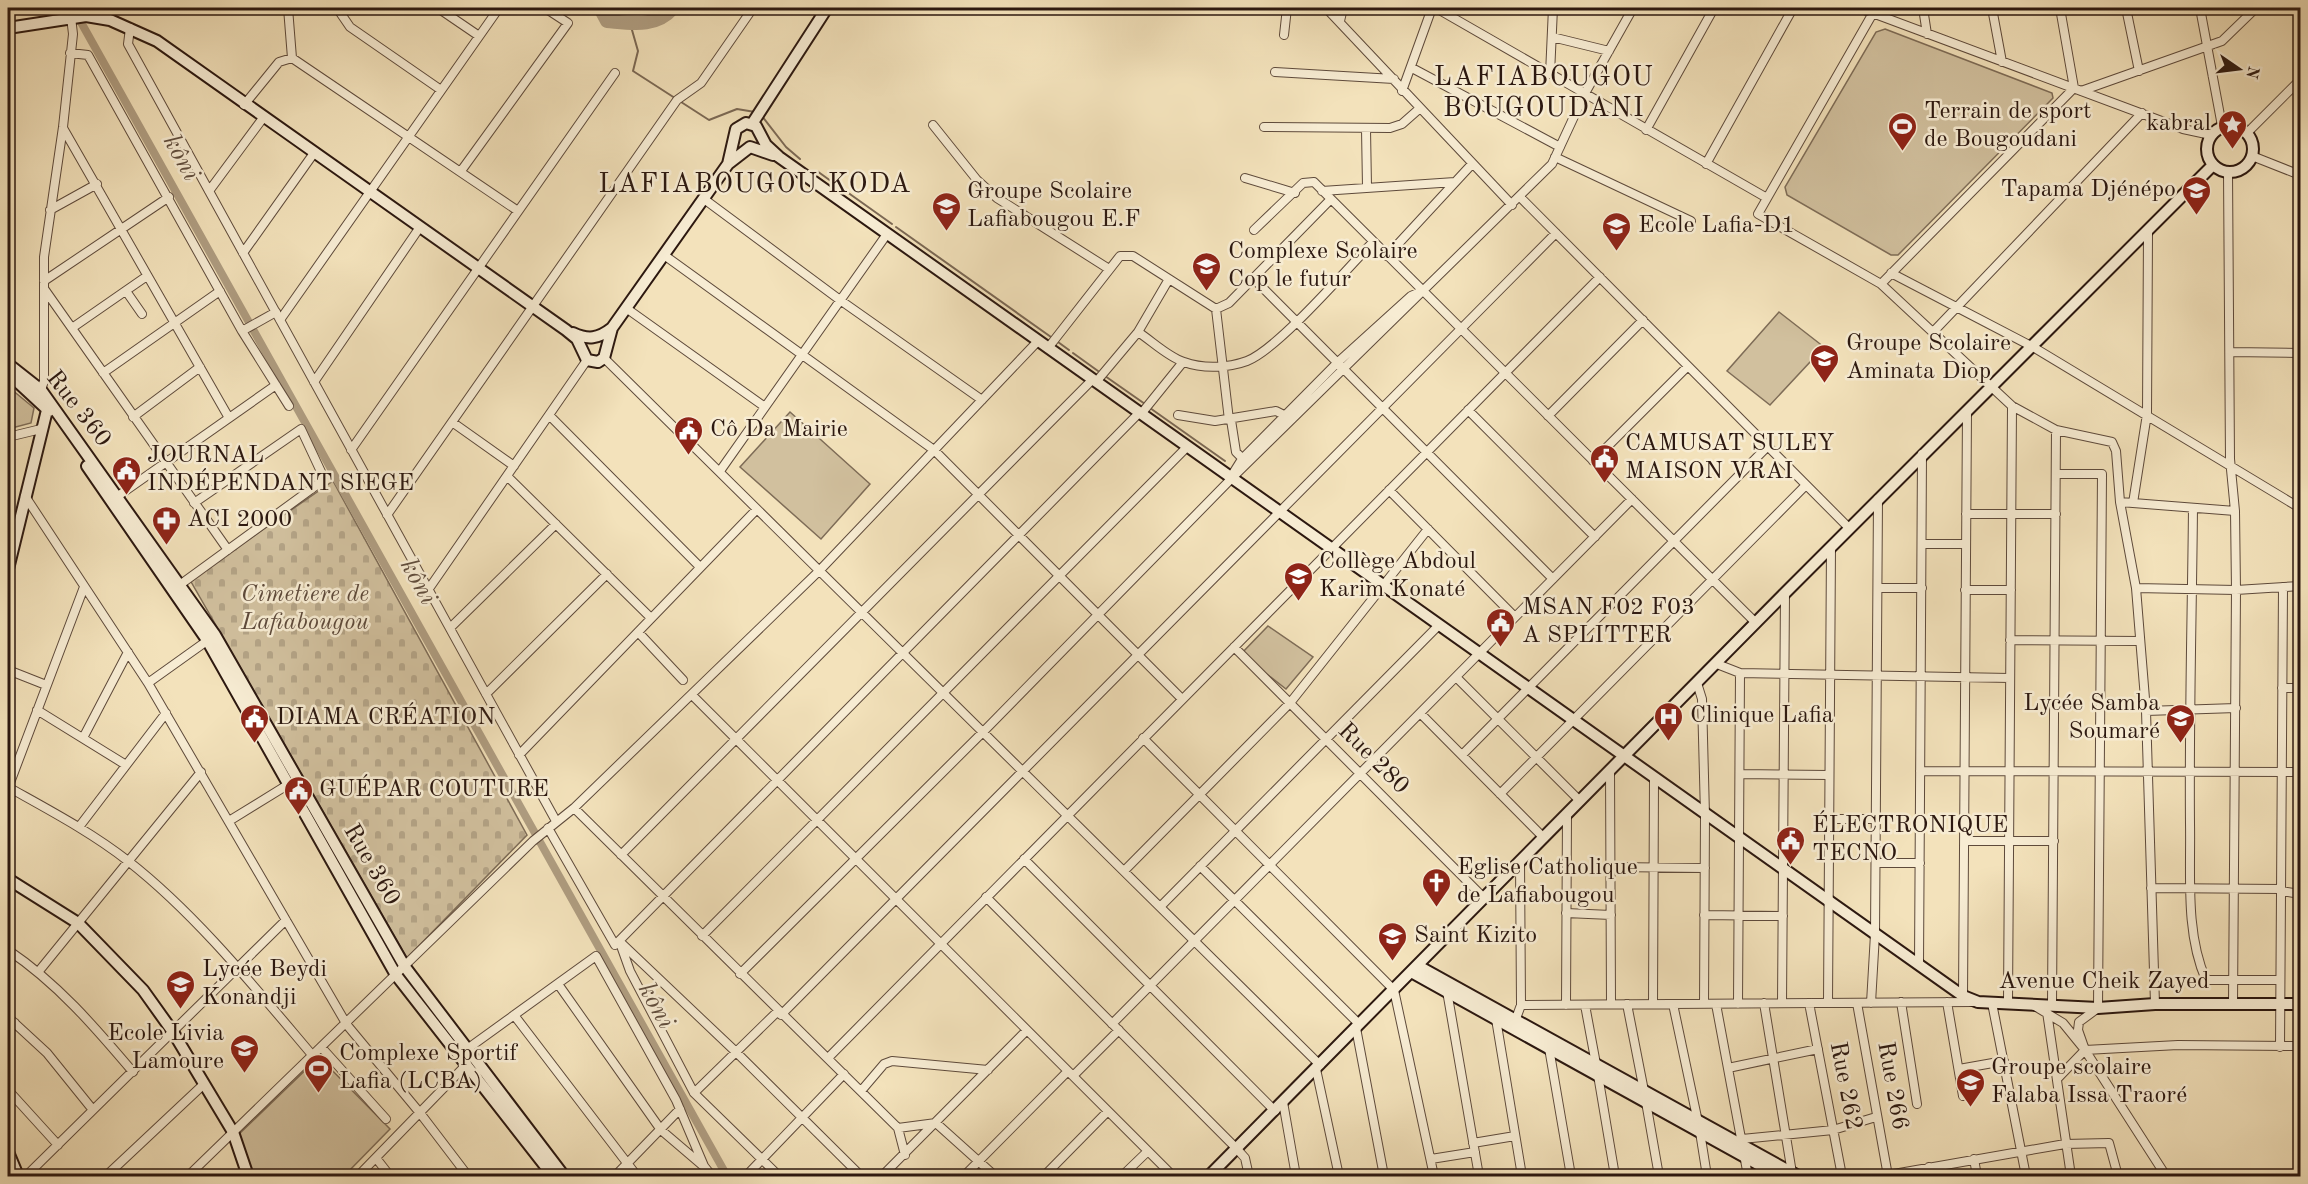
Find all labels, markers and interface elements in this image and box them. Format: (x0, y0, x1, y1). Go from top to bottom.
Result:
north arrow (2209, 39, 2269, 99)
district label: LAFIABOUGOU BOUGOUDANI (1434, 64, 1654, 122)
text: N (2242, 64, 2261, 81)
place label: Terrain de sport de Bougoudani (1924, 100, 2092, 152)
place icon: kabral (2216, 108, 2248, 150)
sports icon: Terrain de sport de Bougoudani (1887, 110, 1919, 152)
place label: kabral (2146, 112, 2211, 136)
water label: kôni (158, 131, 204, 186)
district label: LAFIABOUGOU KODA (598, 171, 912, 198)
school or university icon: Tapama Djénépo (2181, 174, 2213, 216)
place label: Tapama Djénépo (2001, 178, 2176, 202)
place label: Groupe Scolaire Lafiabougou E.F (967, 180, 1140, 232)
school or university icon: Groupe Scolaire Lafiabougou E.F (930, 190, 962, 232)
school or university icon: Ecole Lafia-D1 (1601, 210, 1633, 252)
place label: Ecole Lafia-D1 (1638, 214, 1795, 238)
place label: Complexe Scolaire Cop le futur (1228, 240, 1418, 292)
school or university icon: Complexe Scolaire Cop le futur (1191, 250, 1223, 292)
place label: Groupe Scolaire Aminata Diop (1846, 332, 2011, 384)
school or university icon: Groupe Scolaire Aminata Diop (1809, 342, 1841, 384)
street label: Rue 360 (41, 366, 115, 452)
public building icon: Cô Da Mairie (673, 414, 705, 456)
place label: Cô Da Mairie (710, 418, 848, 442)
place label: CAMUSAT SULEY MAISON VRAI (1625, 432, 1835, 484)
public building icon: CAMUSAT SULEY MAISON VRAI (1588, 442, 1620, 484)
place label: JOURNAL INDÉPENDANT SIEGE (147, 444, 414, 496)
public building icon: JOURNAL INDÉPENDANT SIEGE (110, 454, 142, 496)
pharmacy icon: ACI 2000 (150, 504, 182, 546)
place label: ACI 2000 (187, 508, 292, 532)
place label: Collège Abdoul Karim Konaté (1319, 550, 1476, 602)
water label: kôni (395, 555, 441, 610)
school or university icon: Collège Abdoul Karim Konaté (1282, 560, 1314, 602)
park label: Cimetiere de Lafiabougou (240, 583, 369, 635)
place label: MSAN F02 F03 A SPLITTER (1522, 596, 1695, 648)
public building icon: MSAN F02 F03 A SPLITTER (1485, 606, 1517, 648)
place label: Lycée Samba Soumaré (2023, 692, 2160, 744)
hospital icon: Clinique Lafia (1653, 700, 1685, 742)
public building icon: DIAMA CRÉATION (239, 702, 271, 744)
place label: DIAMA CRÉATION (276, 702, 496, 730)
school or university icon: Lycée Samba Soumaré (2165, 702, 2197, 744)
place label: Clinique Lafia (1690, 704, 1834, 728)
street label: Rue 280 (1333, 719, 1413, 799)
public building icon: GUÉPAR COUTURE (282, 774, 314, 816)
place label: GUÉPAR COUTURE (319, 774, 549, 802)
place label: ÉLECTRONIQUE TECNO (1812, 810, 2008, 866)
street label: Rue 360 (338, 820, 404, 910)
public building icon: ÉLECTRONIQUE TECNO (1775, 824, 1807, 866)
place label: Eglise Catholique de Lafiabougou (1457, 856, 1638, 908)
church icon: Eglise Catholique de Lafiabougou (1420, 866, 1452, 908)
school or university icon: Saint Kizito (1377, 920, 1409, 962)
place label: Saint Kizito (1414, 924, 1537, 948)
place label: Lycée Beydi Konandji (202, 958, 327, 1010)
school or university icon: Lycée Beydi Konandji (165, 968, 197, 1010)
street label: Avenue Cheik Zayed (1998, 970, 2210, 994)
water label: kôni (633, 979, 679, 1034)
place label: Ecole Livia Lamoure (107, 1022, 224, 1074)
school or university icon: Ecole Livia Lamoure (229, 1032, 261, 1074)
street label: Rue 262 (1825, 1040, 1865, 1132)
street label: Rue 266 (1872, 1040, 1912, 1132)
place label: Complexe Sportif Lafia (LCBA) (339, 1042, 519, 1094)
sports icon: Complexe Sportif Lafia (LCBA) (302, 1052, 334, 1094)
place label: Groupe scolaire Falaba Issa Traoré (1991, 1056, 2187, 1108)
school or university icon: Groupe scolaire Falaba Issa Traoré (1954, 1066, 1986, 1108)

